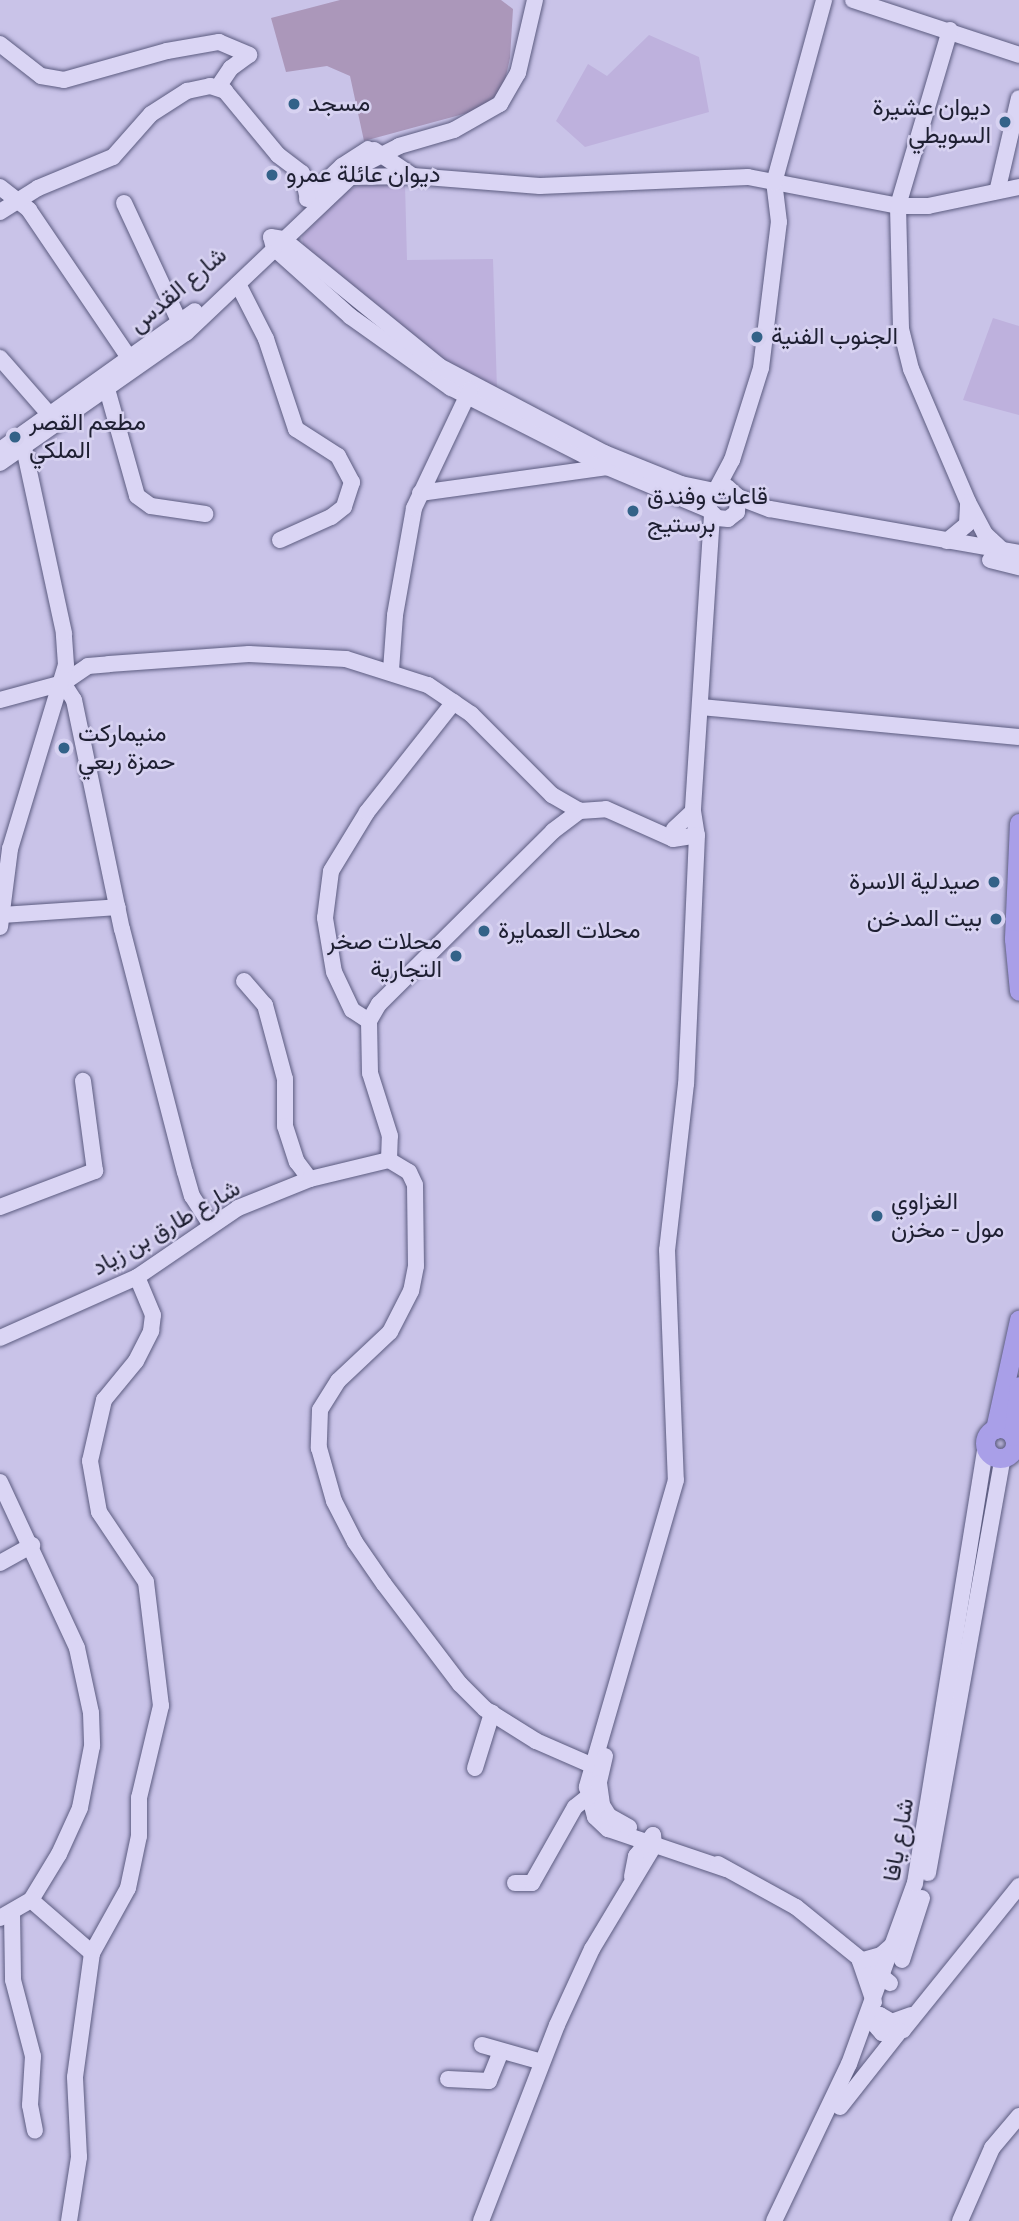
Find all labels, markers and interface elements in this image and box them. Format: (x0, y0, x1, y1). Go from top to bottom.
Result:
place label: مسجد (308, 90, 370, 118)
place label: ديوان عشيرة السويطي (873, 94, 991, 150)
marker: مسجد (286, 96, 302, 112)
marker: ديوان عشيرة السويطي (997, 114, 1013, 130)
place label: ديوان عائلة عمرو (286, 161, 440, 189)
marker: ديوان عائلة عمرو (264, 167, 280, 183)
street label: شارع القدس (123, 241, 233, 339)
place label: الجنوب الفنية (771, 323, 898, 351)
marker: الجنوب الفنية (749, 329, 765, 345)
place label: مطعم القصر الملكي (29, 409, 146, 465)
marker: مطعم القصر الملكي (7, 429, 23, 445)
place label: قاعات وفندق برستيج (647, 483, 768, 539)
marker: قاعات وفندق برستيج (625, 503, 641, 519)
place label: منيماركت حمزة ربعي (78, 720, 175, 776)
marker: منيماركت حمزة ربعي (56, 740, 72, 756)
place label: صيدلية الاسرة (849, 868, 980, 896)
marker: صيدلية الاسرة (986, 874, 1002, 890)
place label: بيت المدخن (867, 905, 982, 933)
marker: بيت المدخن (988, 911, 1004, 927)
place label: محلات العمايرة (498, 917, 641, 945)
marker: محلات العمايرة (476, 923, 492, 939)
place label: محلات صخر التجارية (327, 928, 442, 984)
marker: محلات صخر التجارية (448, 948, 464, 964)
street label: شارع طارق بن زياد (87, 1174, 245, 1282)
place label: الغزاوي مول - مخزن (891, 1188, 1004, 1244)
marker: الغزاوي مول - مخزن (869, 1208, 885, 1224)
street label: شارع يافا (878, 1796, 920, 1884)

